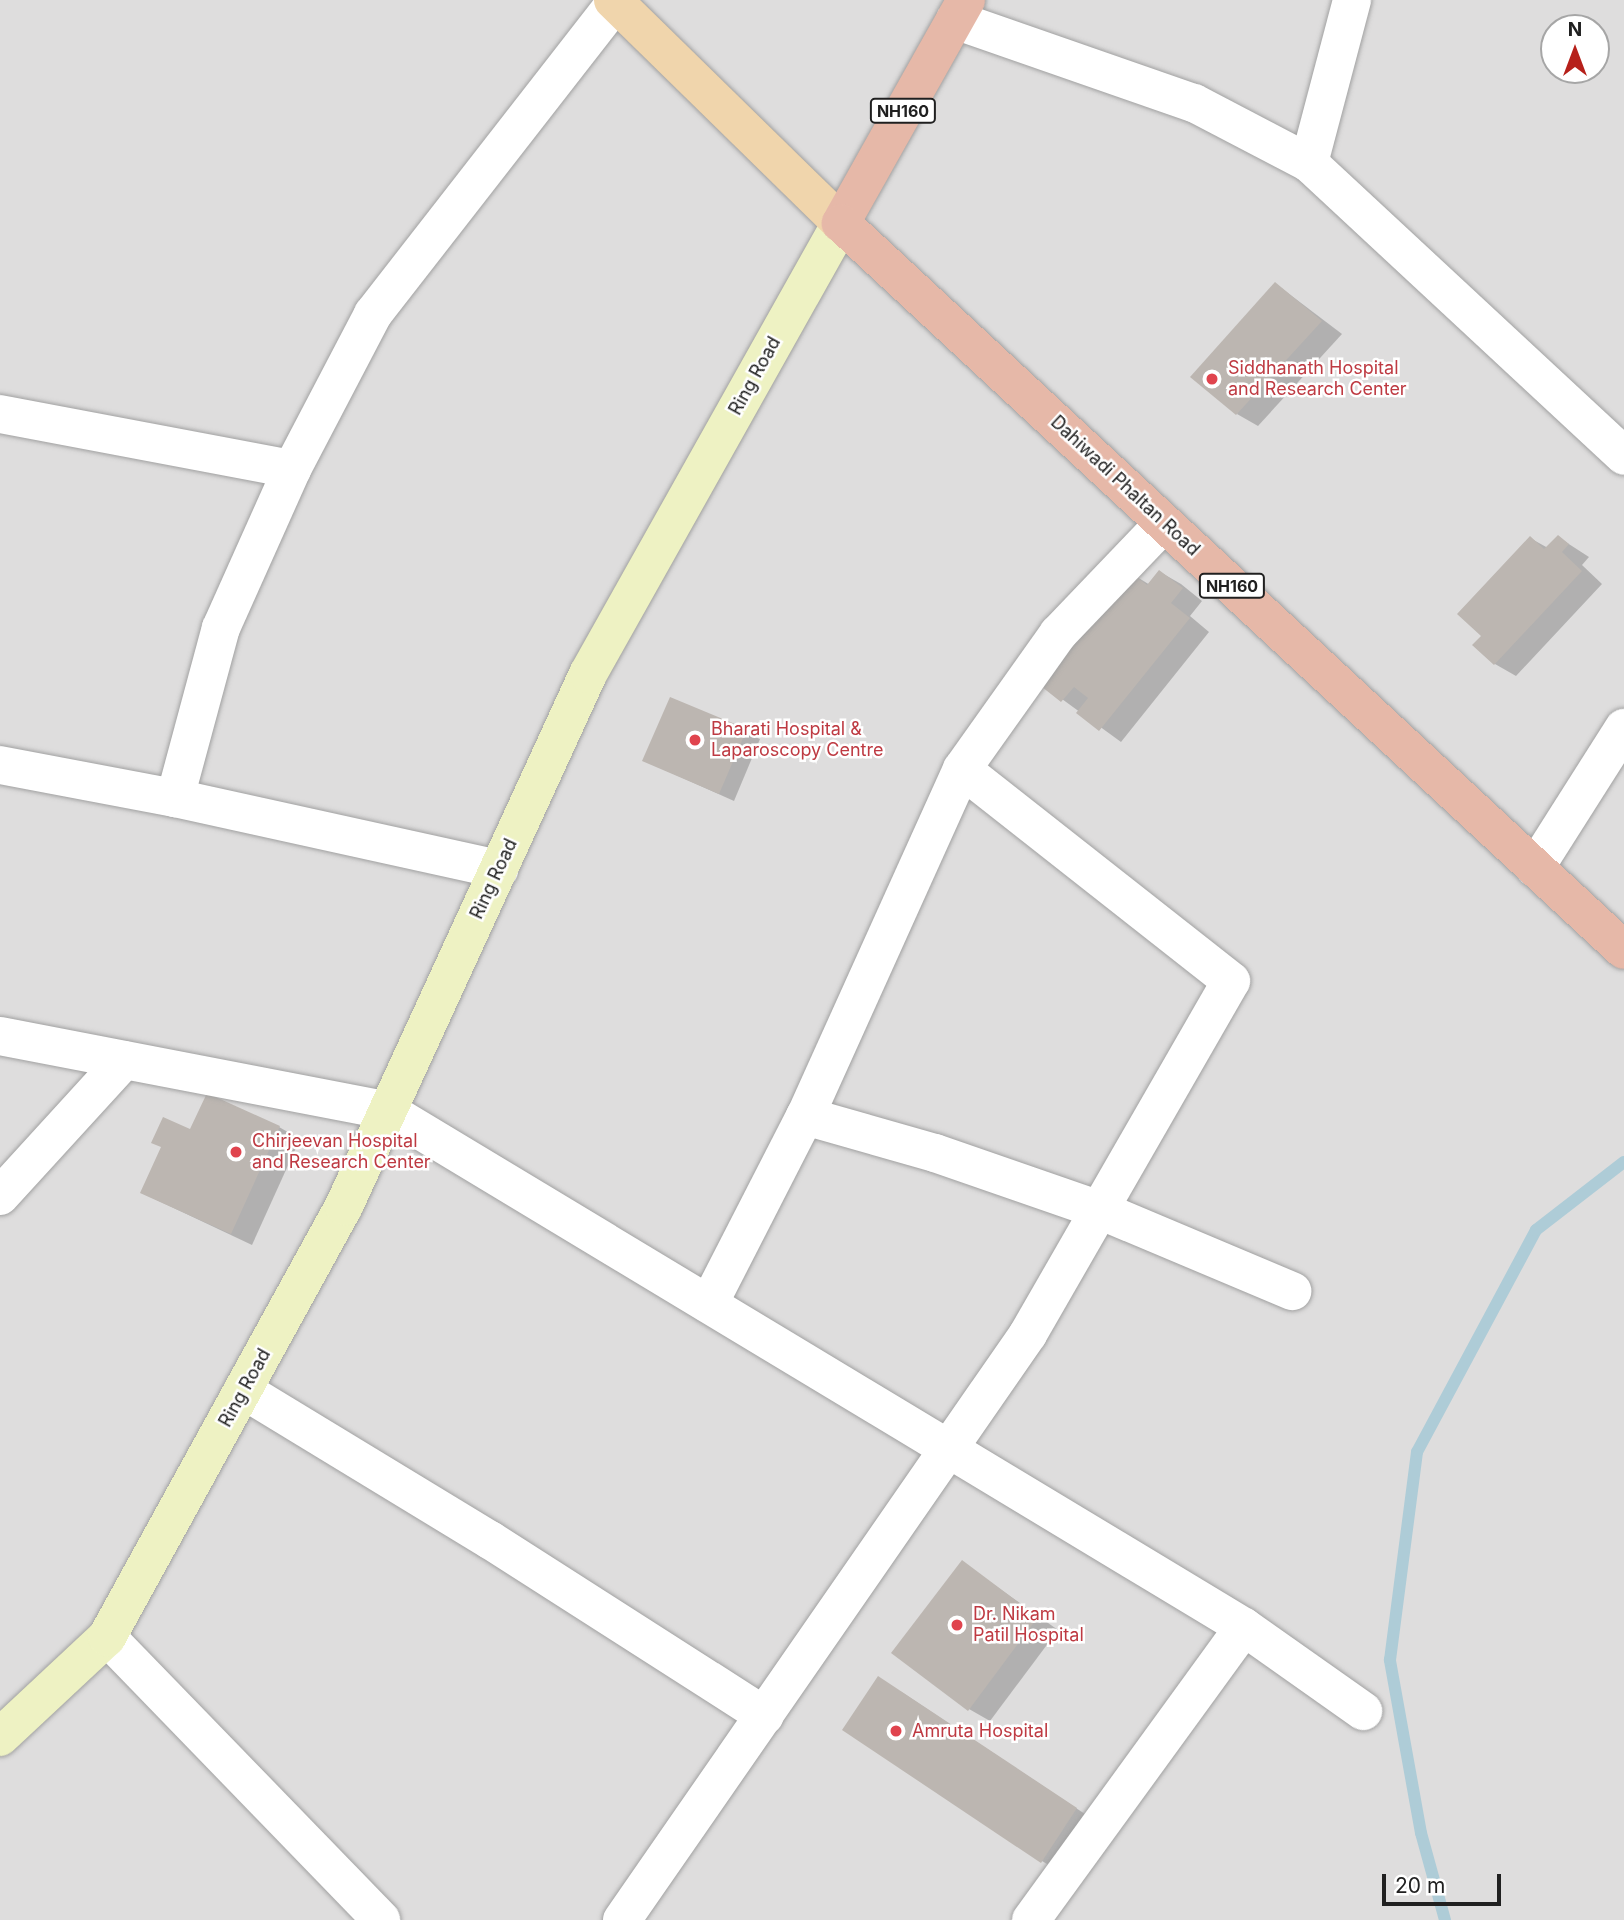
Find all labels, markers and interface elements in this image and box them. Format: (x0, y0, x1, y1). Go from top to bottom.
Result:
north arrow (1540, 14, 1610, 84)
text: N (1568, 18, 1582, 41)
road number: NH160 (870, 99, 936, 124)
street label: Ring Road (725, 333, 785, 419)
place label: Siddhanath Hospital and Research Center (1228, 358, 1407, 400)
marker: Siddhanath Hospital and Research Center (1202, 369, 1222, 389)
street label: Dahiwadi Phaltan Road (1046, 411, 1204, 561)
road number: NH160 (1199, 573, 1265, 598)
place label: Bharati Hospital & Laparoscopy Centre (711, 719, 883, 762)
marker: Bharati Hospital & Laparoscopy Centre (685, 730, 705, 750)
street label: Ring Road (466, 835, 522, 923)
place label: Chirjeevan Hospital and Research Center (252, 1131, 431, 1174)
marker: Chirjeevan Hospital and Research Center (226, 1142, 246, 1162)
street label: Ring Road (215, 1345, 275, 1431)
place label: Dr. Nikam Patil Hospital (973, 1604, 1084, 1646)
marker: Dr. Nikam Patil Hospital (947, 1615, 967, 1635)
place label: Amruta Hospital (912, 1720, 1048, 1742)
marker: Amruta Hospital (886, 1721, 906, 1741)
scale bar (1386, 1860, 1505, 1904)
text: 20 m (1395, 1873, 1445, 1898)

